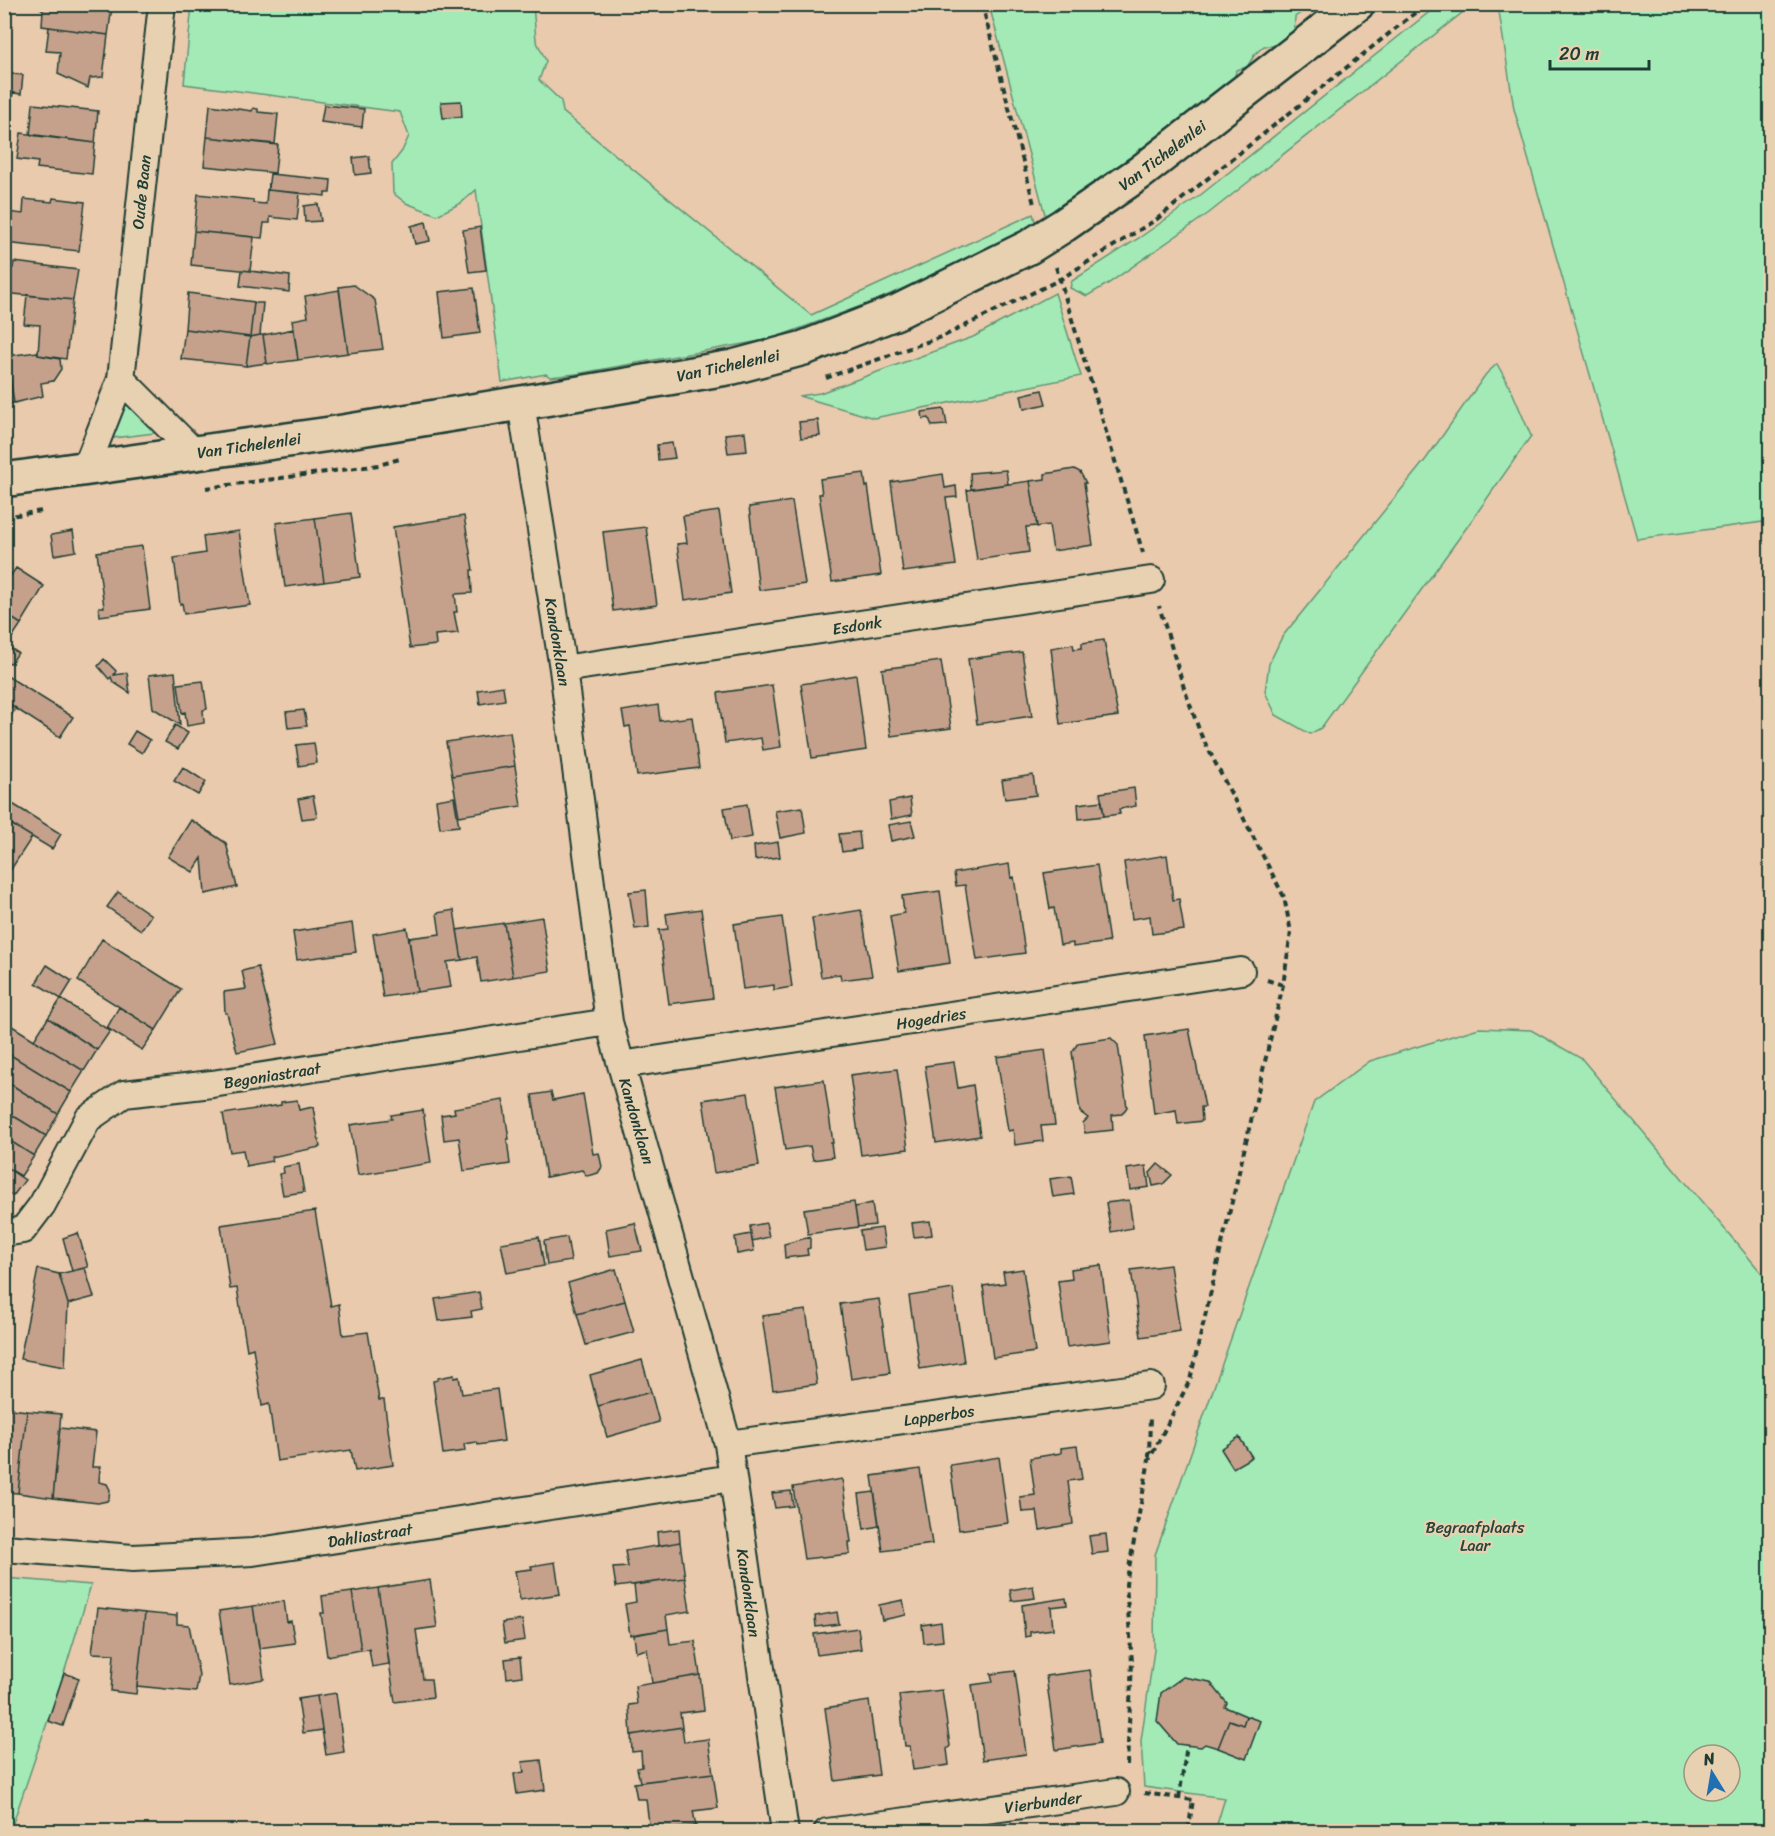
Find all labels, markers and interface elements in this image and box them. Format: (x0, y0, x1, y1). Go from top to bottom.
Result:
scale bar (1550, 33, 1649, 71)
text: 20 m (1559, 38, 1599, 70)
street label: Van Tichelenlei (1112, 112, 1213, 199)
street label: Oude Baan (123, 153, 160, 231)
street label: Van Tichelenlei (674, 340, 783, 391)
street label: Van Tichelenlei (195, 424, 304, 467)
street label: Kandonklaan (536, 596, 579, 689)
street label: Esdonk (830, 607, 885, 644)
street label: Hogedries (894, 999, 969, 1038)
street label: Begoniastraat (221, 1053, 323, 1097)
street label: Kandonklaan (610, 1074, 663, 1168)
street label: Lapperbos (902, 1396, 977, 1435)
park label: Begraafplaats Laar (1426, 1513, 1525, 1560)
street label: Dahliastraat (326, 1514, 415, 1557)
street label: Kandonklaan (728, 1547, 769, 1640)
north arrow (1682, 1743, 1742, 1803)
text: N (1700, 1743, 1718, 1774)
street label: Vierbunder (1003, 1783, 1085, 1822)

